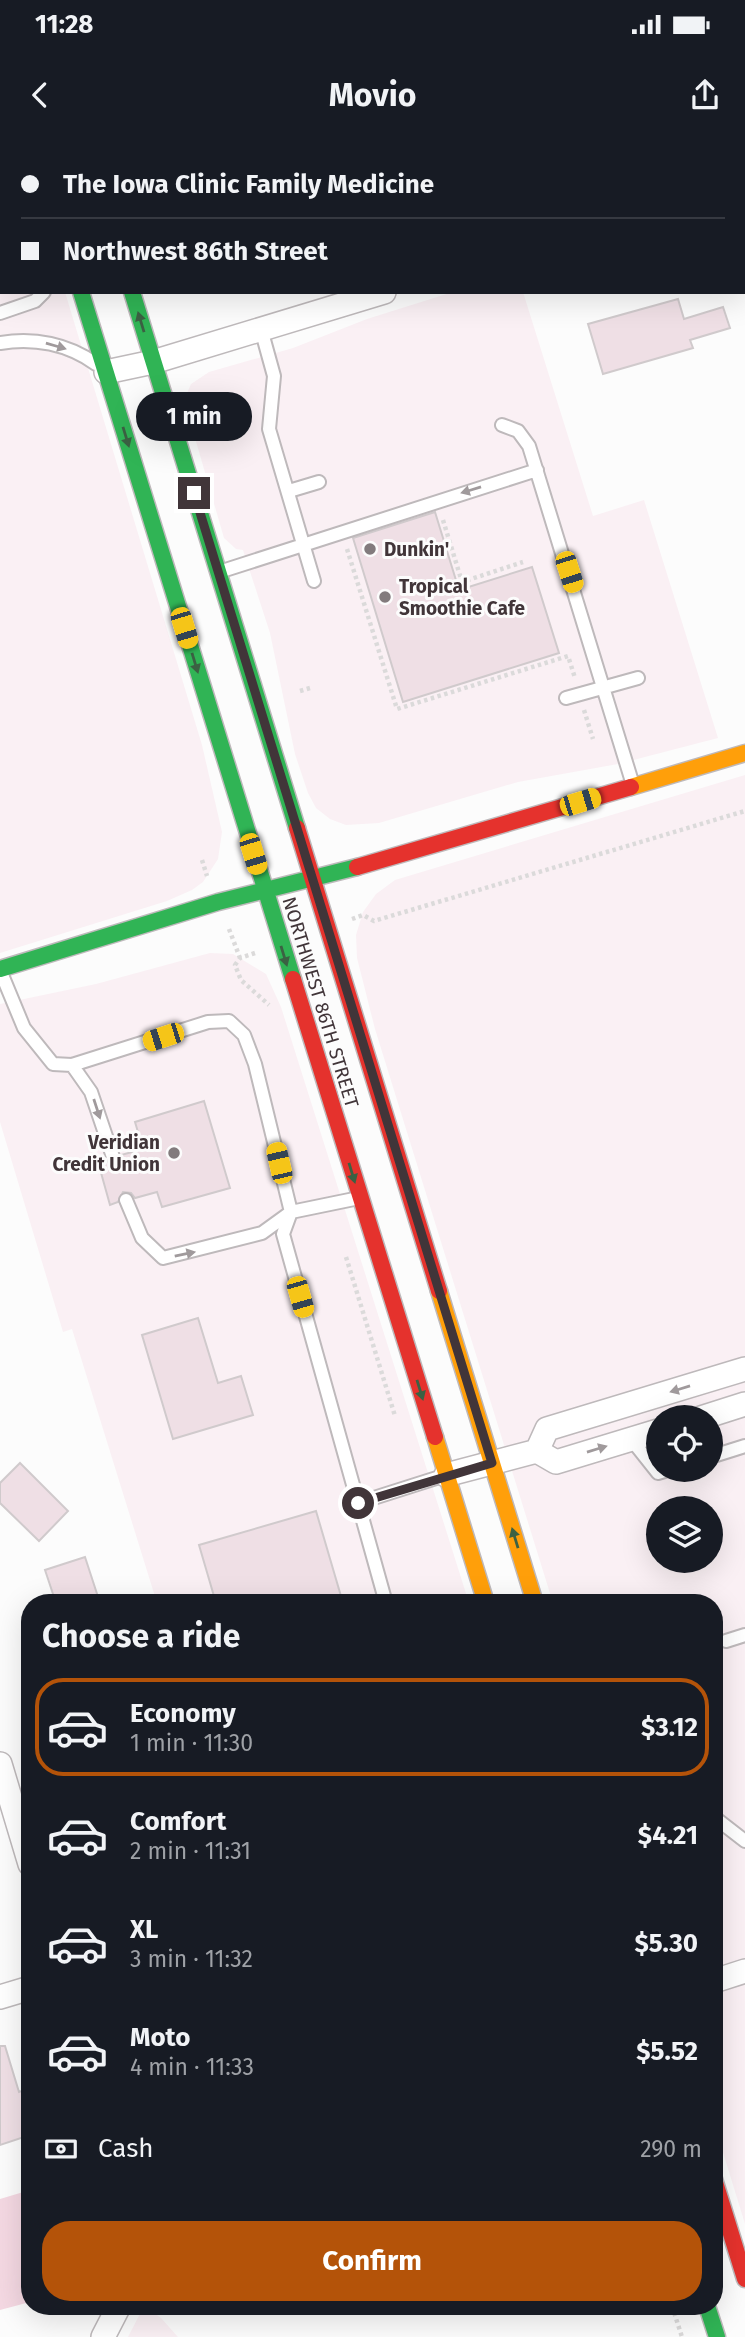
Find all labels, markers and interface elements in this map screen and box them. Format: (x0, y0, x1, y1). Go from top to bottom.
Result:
text: 11:28 (35, 9, 93, 40)
icon: back (21, 76, 59, 114)
text: Movio (329, 76, 416, 114)
icon: share (686, 76, 724, 114)
text: The Iowa Clinic Family Medicine (63, 169, 434, 200)
text: Northwest 86th Street (63, 236, 328, 267)
one-way arrow (136, 311, 146, 332)
one-way arrow (46, 341, 67, 351)
callout: 1 min (136, 392, 252, 440)
text: 1 min (166, 402, 222, 430)
one-way arrow (121, 427, 131, 448)
route end (178, 477, 210, 509)
one-way arrow (461, 485, 482, 496)
place label: Dunkin' (384, 538, 449, 561)
marker: Dunkin' (362, 541, 378, 557)
car (553, 549, 586, 595)
place label: Tropical Smoothie Cafe (399, 575, 525, 620)
marker: Tropical Smoothie Cafe (377, 589, 393, 605)
car (168, 605, 201, 651)
one-way arrow (190, 653, 200, 674)
car (557, 786, 604, 818)
car (237, 831, 270, 877)
street label: NORTHWEST 86TH STREET (277, 894, 364, 1111)
one-way arrow (280, 945, 290, 966)
car (140, 1021, 187, 1053)
one-way arrow (92, 1099, 103, 1120)
place label: Veridian Credit Union (52, 1131, 160, 1176)
car (265, 1140, 294, 1186)
marker: Veridian Credit Union (166, 1145, 182, 1161)
one-way arrow (347, 1163, 357, 1184)
one-way arrow (174, 1248, 196, 1259)
car (285, 1274, 316, 1320)
one-way arrow (415, 1380, 425, 1401)
one-way arrow (669, 1384, 690, 1394)
map controls (646, 1405, 723, 1573)
button: locate (646, 1405, 723, 1482)
one-way arrow (586, 1444, 607, 1454)
route start (342, 1487, 374, 1519)
button: layers (646, 1496, 723, 1573)
one-way arrow (510, 1527, 520, 1548)
text: Choose a ride (42, 1617, 240, 1655)
icon: car (46, 1696, 109, 1759)
text: Economy (130, 1698, 236, 1729)
text: $3.12 (641, 1712, 698, 1743)
text: 1 min · 11:30 (130, 1729, 253, 1757)
icon: car (46, 1804, 109, 1867)
text: Comfort (130, 1806, 226, 1837)
text: $4.21 (638, 1820, 698, 1851)
text: 2 min · 11:31 (130, 1837, 251, 1865)
icon: car (46, 1912, 109, 1975)
text: XL (130, 1914, 158, 1945)
text: $5.30 (634, 1928, 698, 1959)
text: 3 min · 11:32 (130, 1945, 253, 1973)
icon: car (46, 2020, 109, 2083)
text: Moto (130, 2022, 190, 2053)
text: $5.52 (636, 2036, 698, 2067)
text: 4 min · 11:33 (130, 2053, 254, 2081)
icon: cash (42, 2130, 80, 2168)
text: Cash (98, 2133, 154, 2164)
text: 290 m (640, 2135, 702, 2163)
button: Confirm (42, 2221, 702, 2301)

